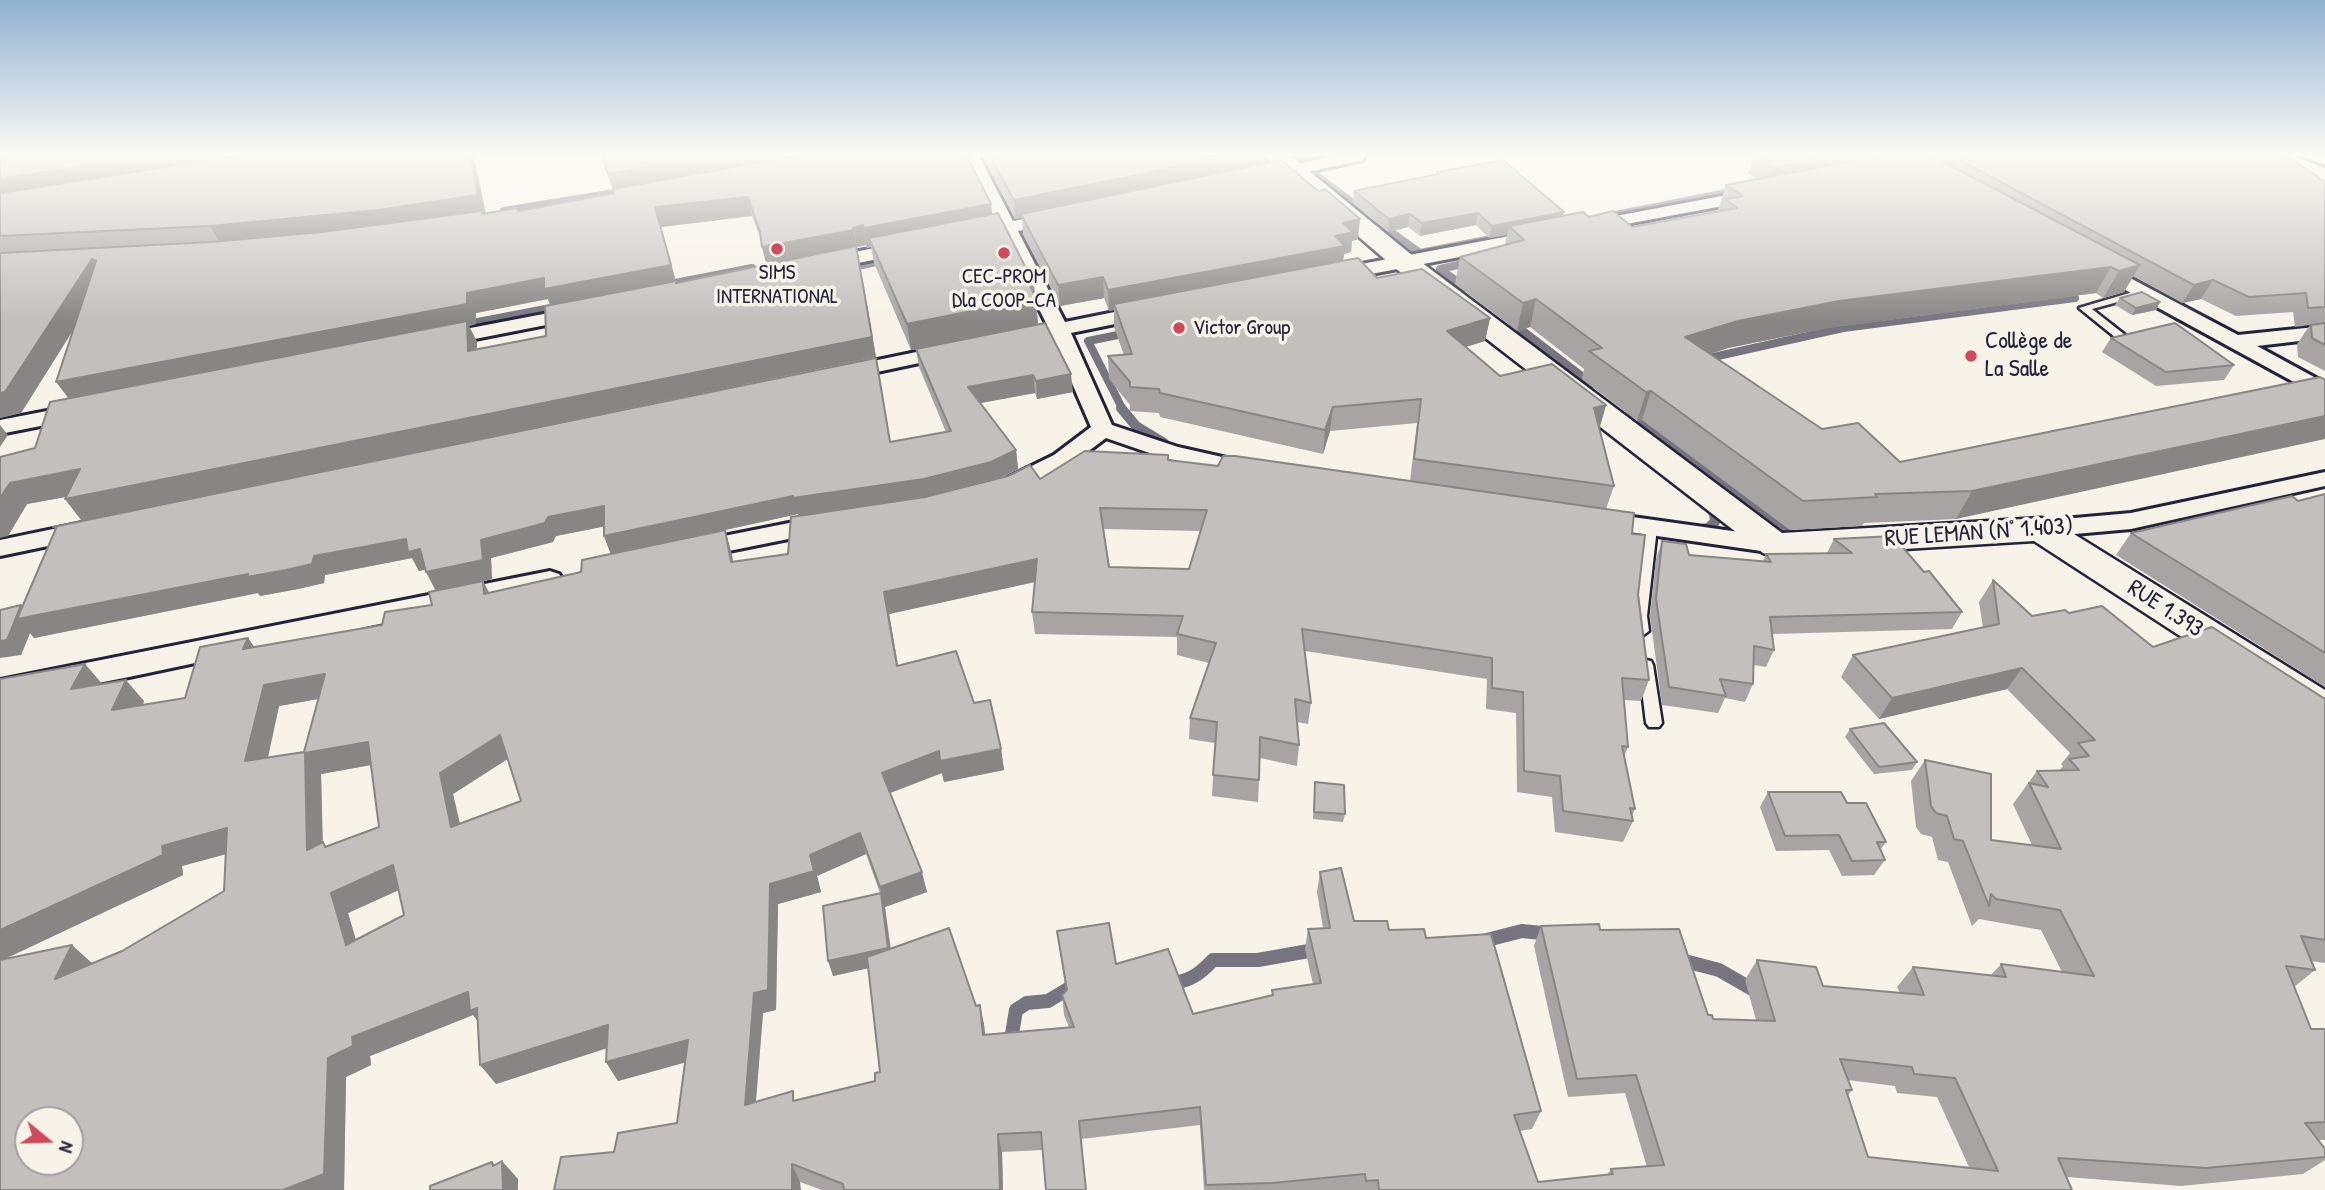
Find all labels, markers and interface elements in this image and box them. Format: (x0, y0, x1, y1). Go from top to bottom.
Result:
marker: SIMS INTERNATIONAL (769, 241, 785, 257)
marker: CEC-PROM Dla COOP-CA (996, 245, 1012, 261)
place label: SIMS INTERNATIONAL (716, 260, 838, 310)
place label: CEC-PROM Dla COOP-CA (952, 264, 1056, 314)
place label: Victor Group (1193, 315, 1290, 341)
marker: Victor Group (1171, 320, 1187, 336)
place label: Collège de La Salle (1985, 328, 2072, 384)
marker: Collège de La Salle (1963, 348, 1979, 364)
street label: RUE LEMAN (N° 1.403) (1884, 512, 2074, 554)
street label: RUE 1.393 (2122, 574, 2208, 644)
north arrow (14, 1106, 84, 1176)
text: N (53, 1138, 81, 1156)

